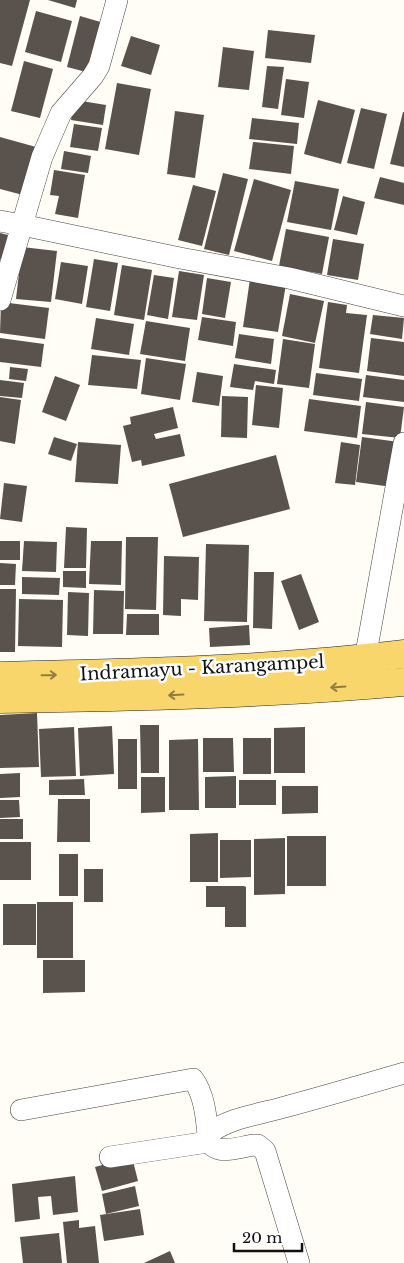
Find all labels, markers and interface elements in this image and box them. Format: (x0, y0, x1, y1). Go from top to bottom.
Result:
street label: Indramayu - Karangampel (79, 651, 325, 685)
one-way arrow (40, 670, 56, 680)
one-way arrow (330, 683, 346, 692)
one-way arrow (168, 691, 184, 700)
scale bar (234, 1220, 302, 1252)
text: 20 m (242, 1228, 282, 1247)

